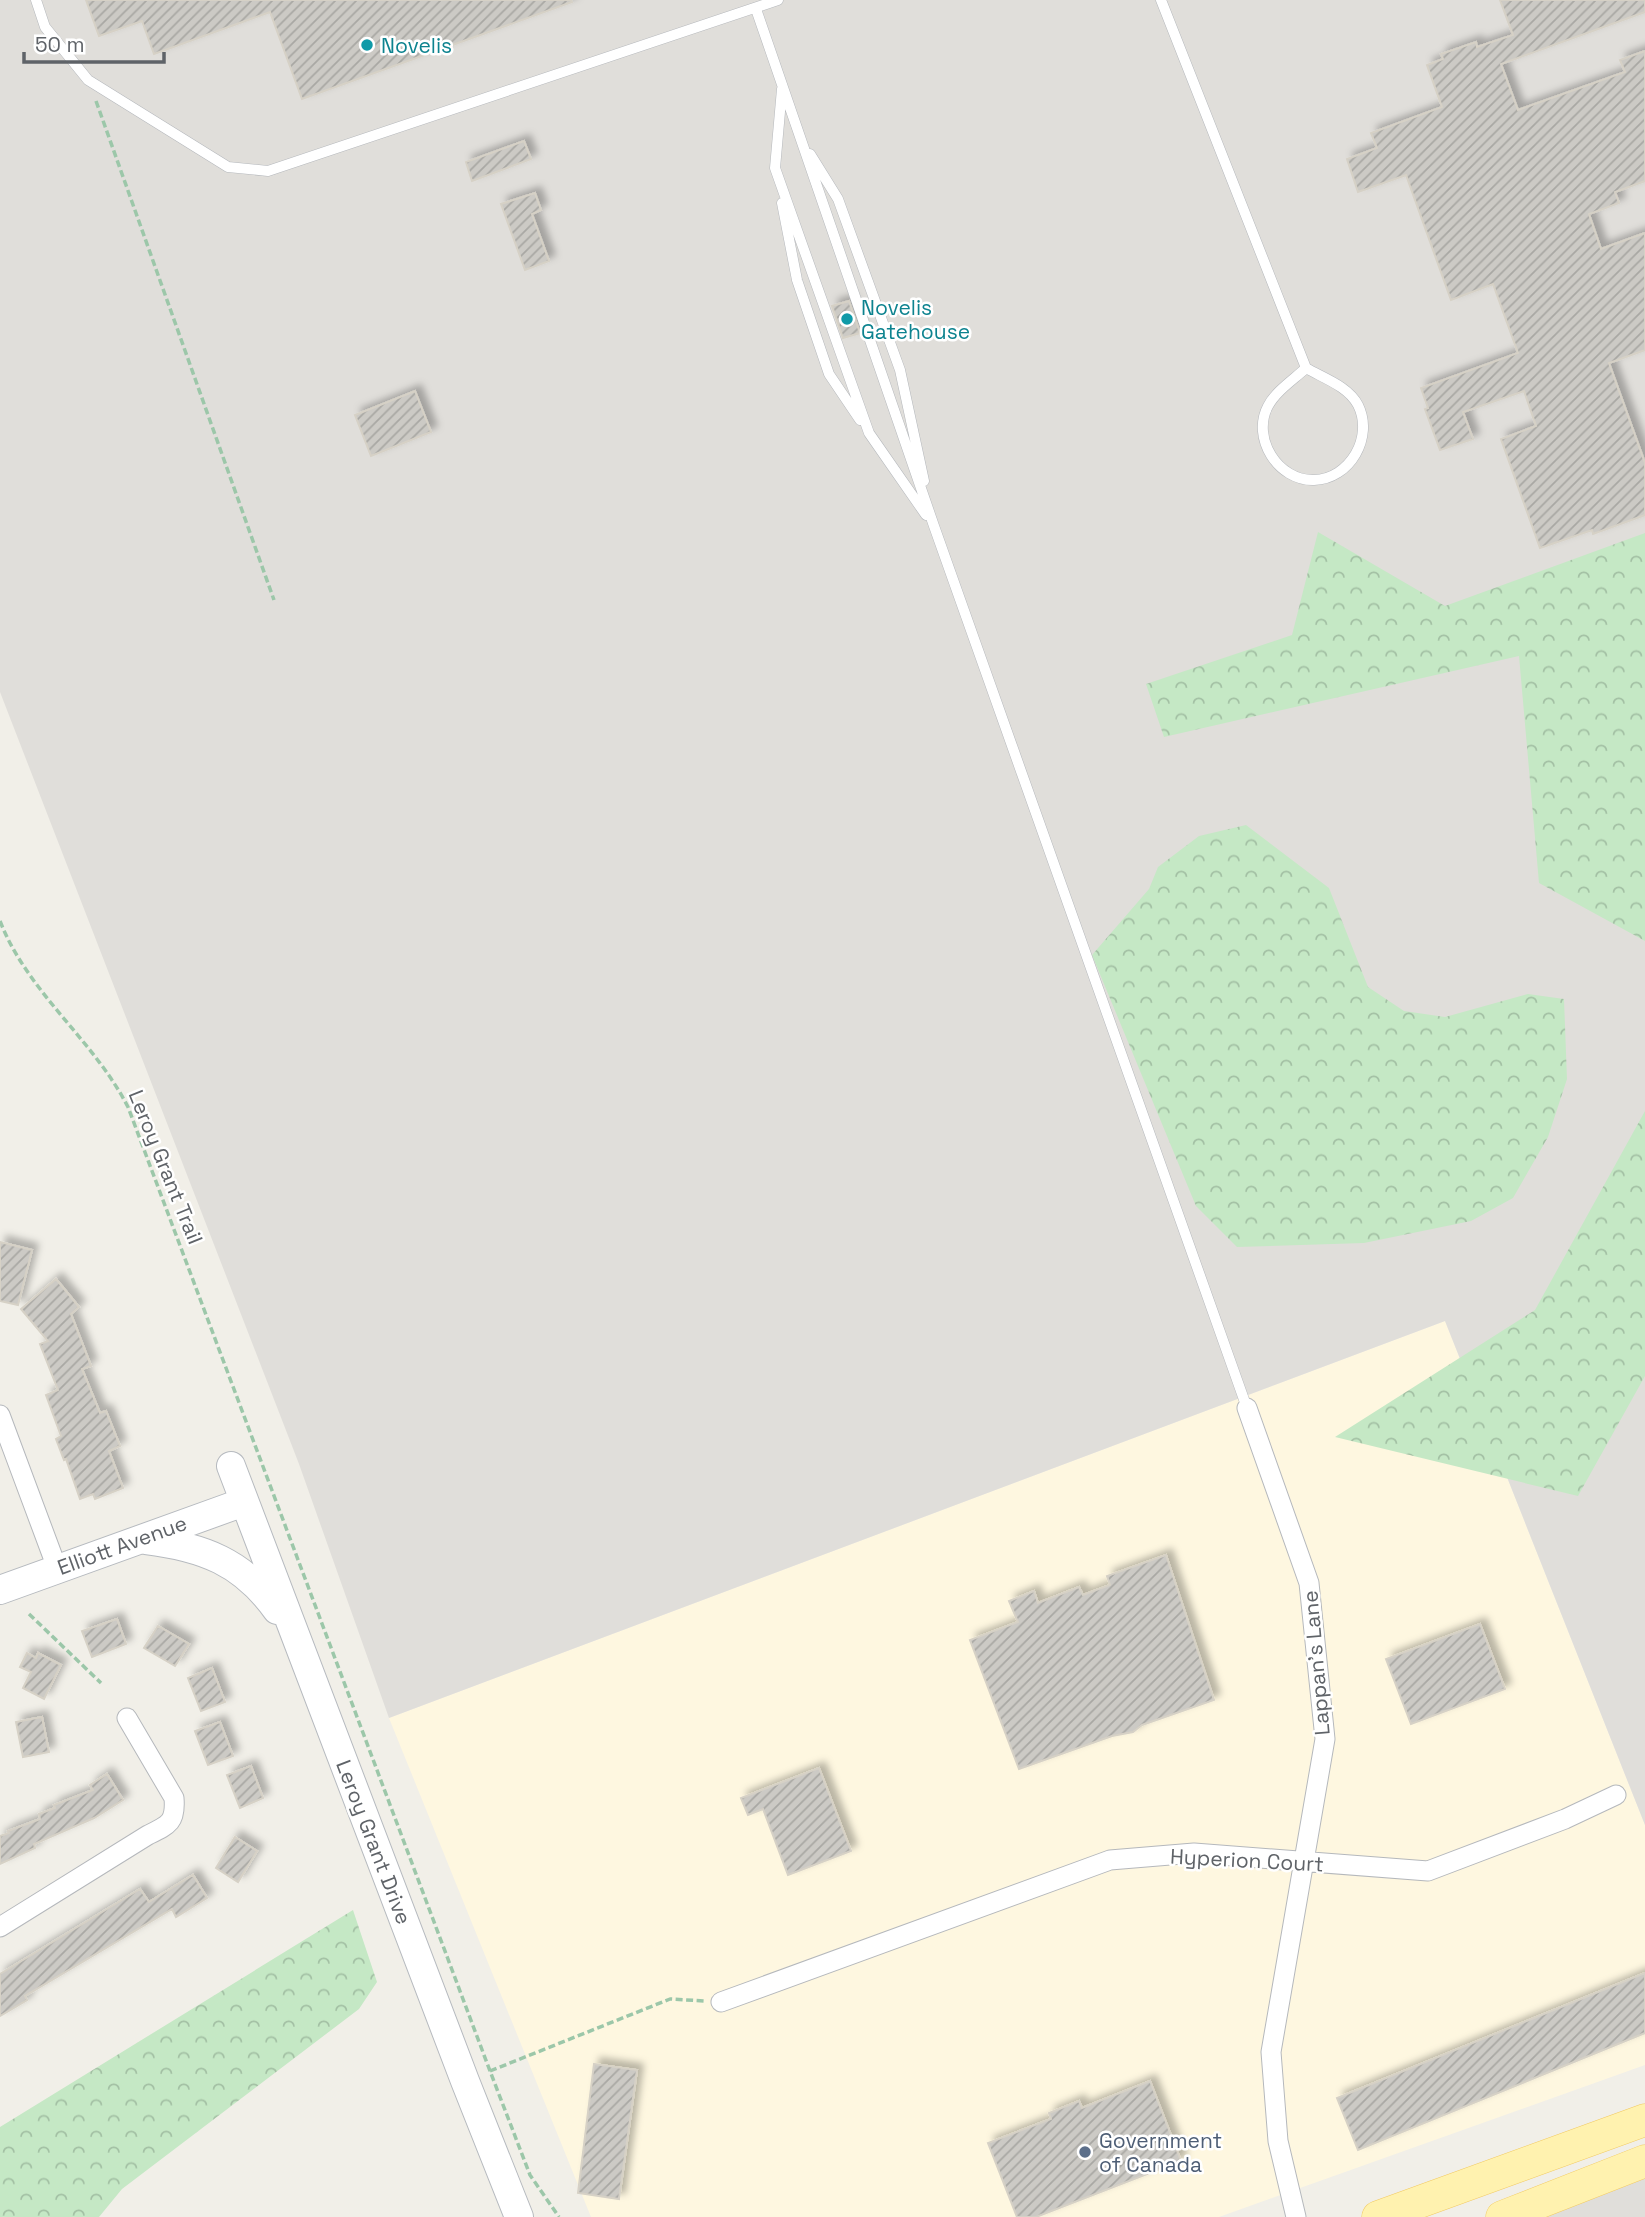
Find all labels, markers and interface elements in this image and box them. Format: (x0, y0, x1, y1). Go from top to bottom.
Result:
scale bar (24, 21, 164, 65)
text: 50 m (35, 31, 85, 58)
place label: Novelis (381, 32, 452, 59)
marker: Novelis (359, 37, 375, 53)
place label: Novelis Gatehouse (861, 294, 970, 345)
marker: Novelis Gatehouse (839, 311, 855, 327)
street label: Leroy Grant Trail (123, 1086, 209, 1248)
street label: Elliott Avenue (54, 1509, 190, 1581)
street label: Lappan's Lane (1296, 1589, 1336, 1737)
street label: Leroy Grant Drive (330, 1756, 418, 1928)
street label: Hyperion Court (1170, 1842, 1324, 1878)
place label: Government of Canada (1099, 2127, 1222, 2178)
marker: Government of Canada (1077, 2144, 1093, 2160)

